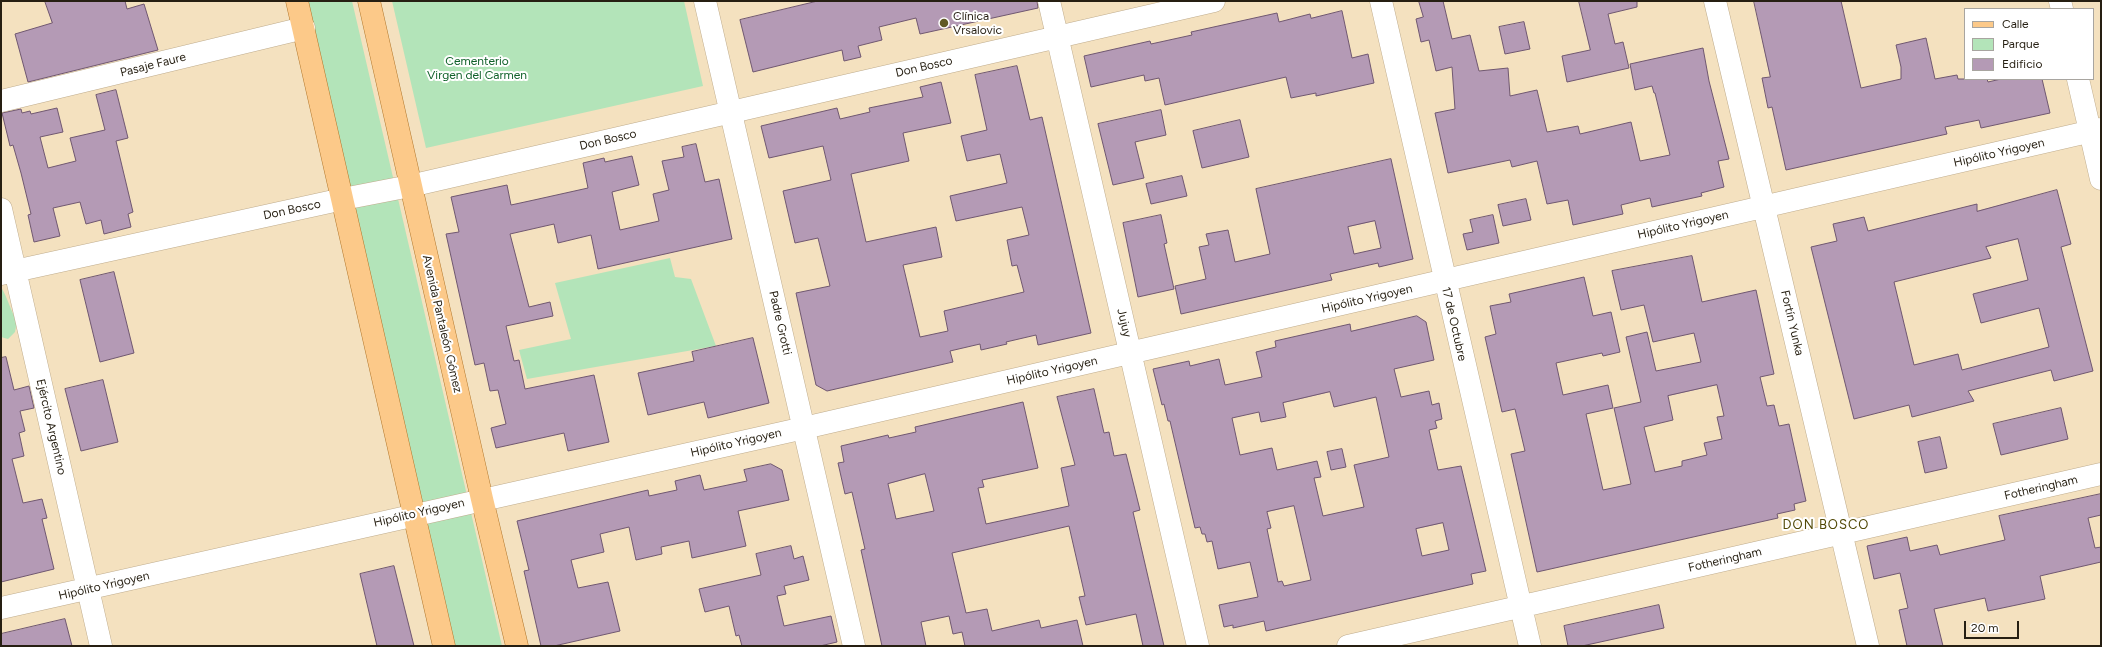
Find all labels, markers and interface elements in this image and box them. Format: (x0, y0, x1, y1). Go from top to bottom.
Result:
legend (1964, 8, 2094, 80)
place label: Clínica Vrsalovic (953, 9, 1002, 37)
marker: Clínica Vrsalovic (938, 17, 950, 29)
text: Calle (2002, 17, 2029, 31)
text: Parque (2002, 37, 2039, 51)
street label: Pasaje Faure (119, 50, 187, 80)
street label: Don Bosco (894, 53, 954, 81)
park label: Cementerio Virgen del Carmen (427, 54, 527, 82)
text: Edificio (2002, 57, 2042, 71)
street label: Don Bosco (578, 126, 638, 154)
street label: Hipólito Yrigoyen (1952, 136, 2046, 170)
street label: Don Bosco (262, 197, 322, 223)
street label: Hipólito Yrigoyen (1636, 208, 1730, 242)
street label: Avenida Pantaleón Gómez (419, 254, 465, 394)
street label: Hipólito Yrigoyen (1320, 282, 1414, 316)
street label: 17 de Octubre (1438, 286, 1470, 362)
street label: Padre Grotti (766, 289, 794, 357)
street label: Fortín Yunka (1777, 289, 1807, 357)
street label: Jujuy (1114, 307, 1134, 339)
street label: Hipólito Yrigoyen (1005, 354, 1099, 388)
street label: Ejército Argentino (33, 378, 69, 476)
street label: Hipólito Yrigoyen (689, 426, 783, 460)
street label: Fotheringham (2003, 473, 2079, 503)
street label: Hipólito Yrigoyen (372, 496, 466, 530)
district label: DON BOSCO (1783, 517, 1869, 533)
street label: Fotheringham (1687, 545, 1763, 575)
street label: Hipólito Yrigoyen (57, 569, 151, 603)
scale bar (1966, 613, 2021, 639)
text: 20 m (1971, 621, 1999, 635)

